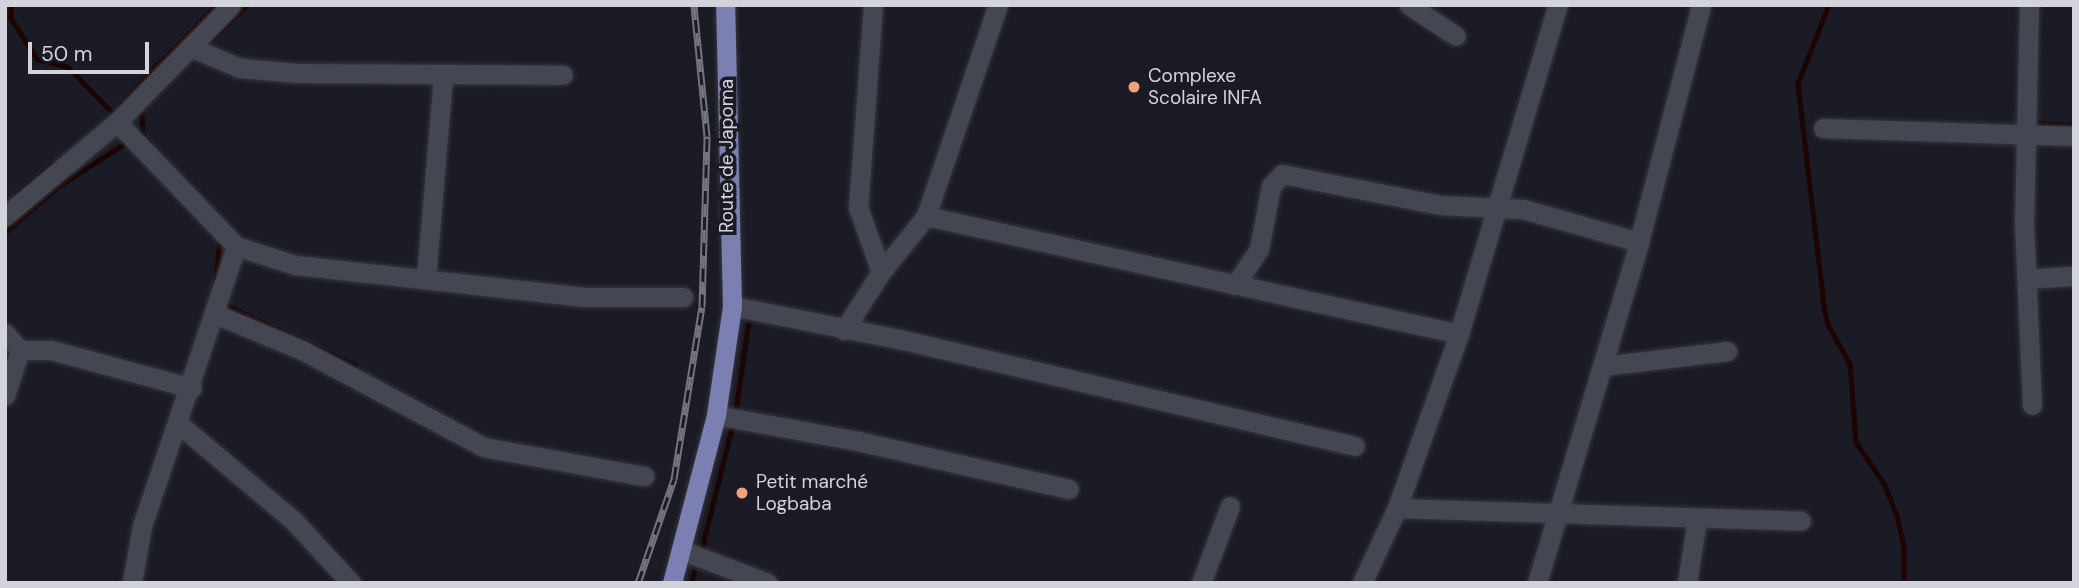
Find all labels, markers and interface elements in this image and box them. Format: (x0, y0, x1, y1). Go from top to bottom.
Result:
scale bar (32, 28, 152, 72)
text: 50 m (41, 40, 92, 68)
place label: Complexe Scolaire INFA (1148, 65, 1262, 109)
street label: Route de Japoma (716, 79, 738, 233)
marker: Complexe Scolaire INFA (1126, 79, 1142, 95)
place label: Petit marché Logbaba (756, 471, 868, 515)
marker: Petit marché Logbaba (734, 485, 750, 501)

